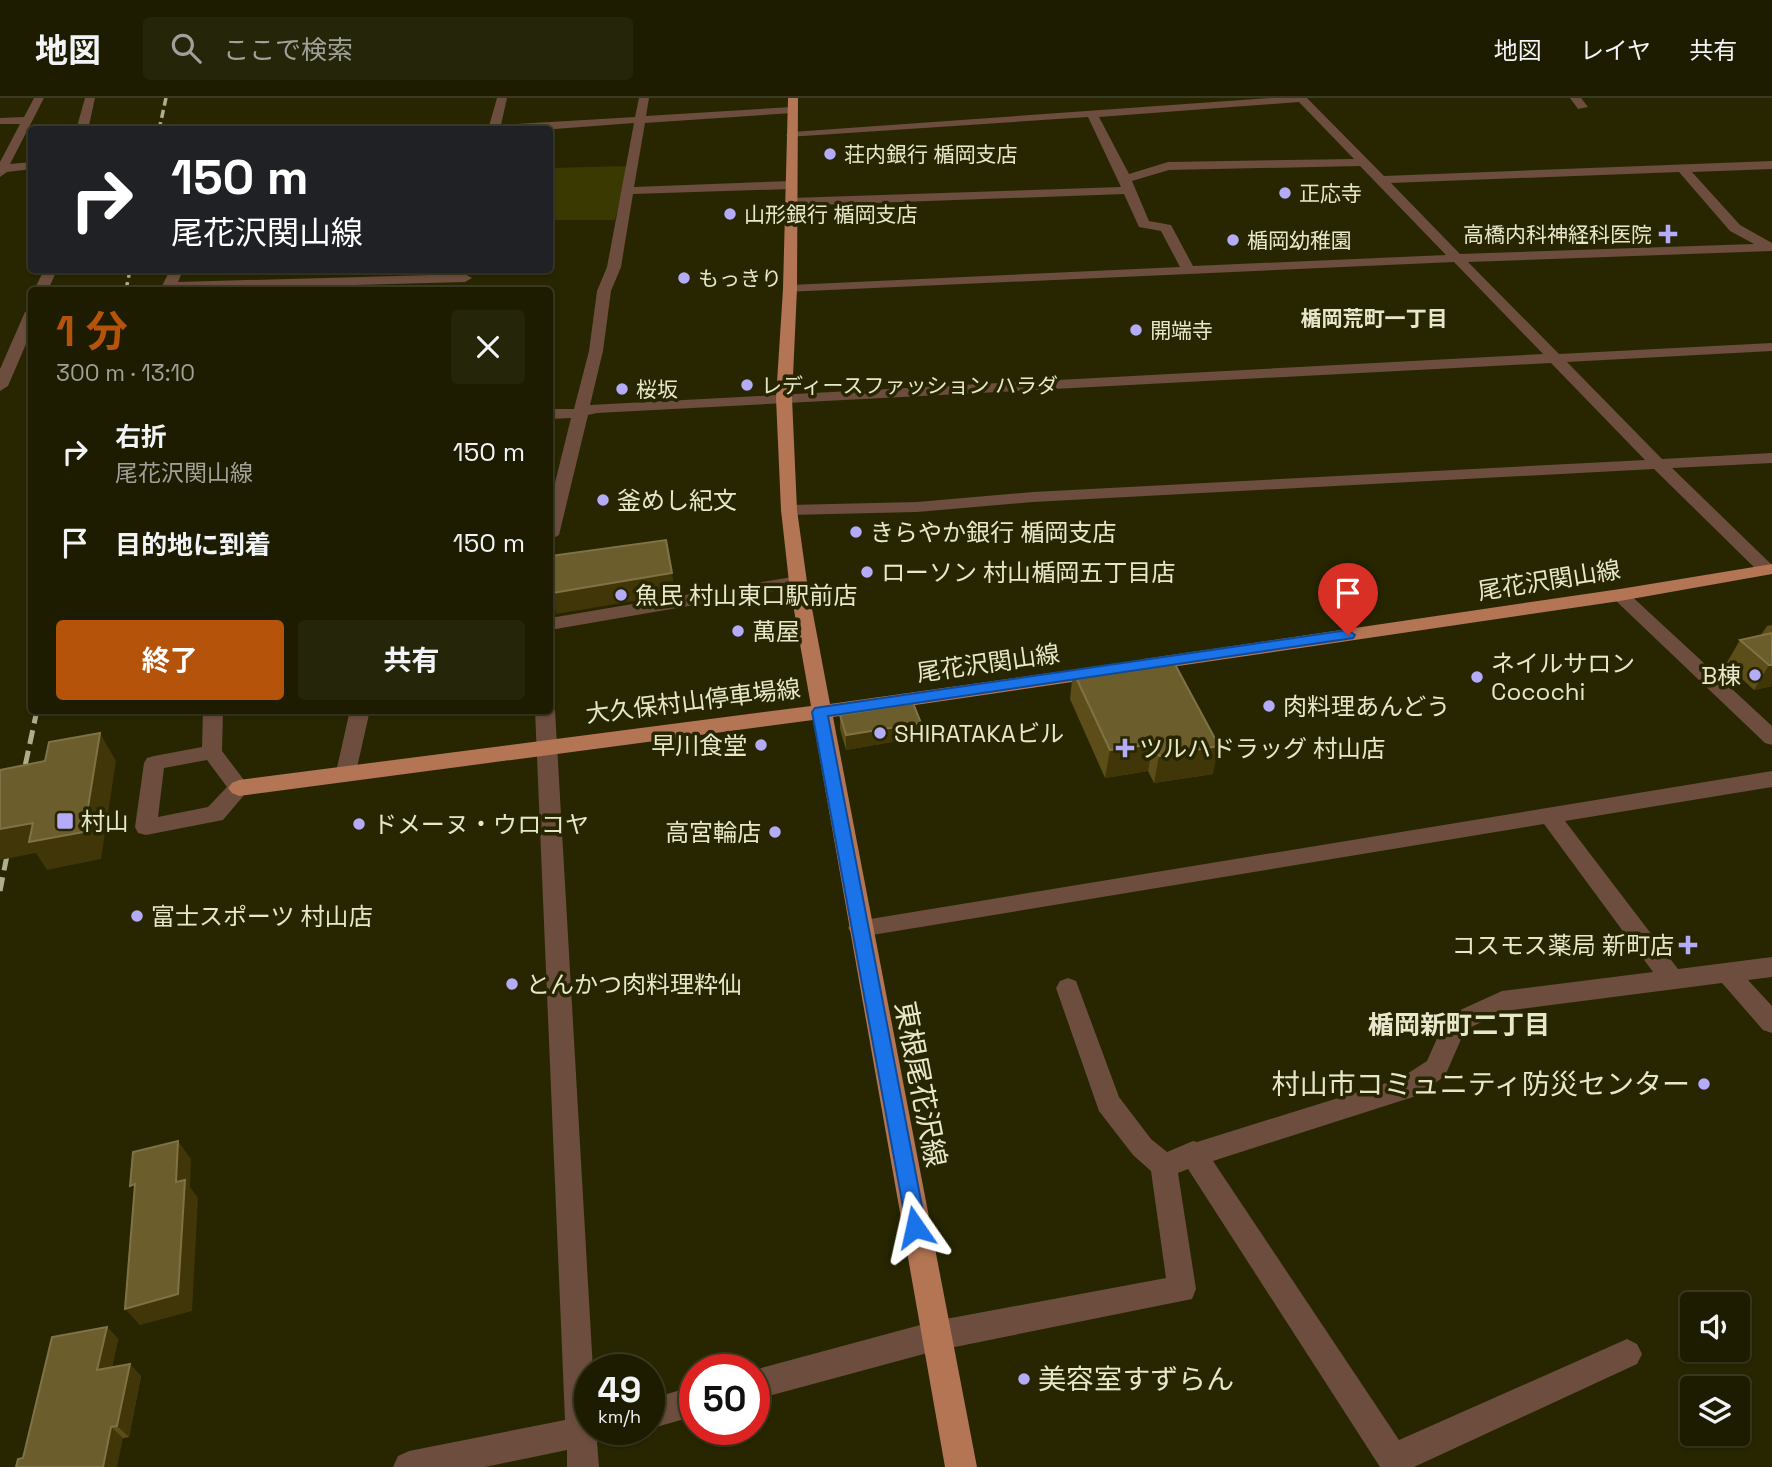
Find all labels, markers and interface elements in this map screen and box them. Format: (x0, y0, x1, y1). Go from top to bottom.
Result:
search box (143, 17, 633, 80)
icon: search (167, 29, 205, 67)
text: 地図 (35, 30, 101, 72)
text: ここで検索 (223, 33, 353, 67)
text: 地図 (1494, 35, 1542, 66)
text: レイヤ (1580, 35, 1651, 66)
text: 共有 (1689, 35, 1737, 66)
place label: 荘内銀行 楯岡支店 (844, 141, 1017, 168)
text: 150 m (171, 146, 309, 208)
marker: 荘内銀行 楯岡支店 (822, 146, 838, 162)
icon: right (56, 154, 147, 245)
place label: 正応寺 (1299, 180, 1362, 207)
marker: 正応寺 (1277, 185, 1293, 201)
place label: 山形銀行 楯岡支店 (744, 201, 917, 228)
marker: 山形銀行 楯岡支店 (722, 206, 738, 222)
text: 尾花沢関山線 (171, 213, 363, 253)
place label: 高橋内科神経科医院 (1463, 221, 1652, 248)
marker: 高橋内科神経科医院 (1658, 224, 1678, 244)
place label: 楯岡幼稚園 (1247, 227, 1352, 254)
marker: 楯岡幼稚園 (1225, 232, 1241, 248)
place label: もっきり (698, 265, 782, 292)
marker: もっきり (676, 270, 692, 286)
text: 1 分 (56, 305, 128, 358)
district label: 楯岡荒町一丁目 (1301, 305, 1448, 332)
button: close (451, 310, 525, 384)
place label: 開端寺 (1150, 317, 1213, 344)
marker: 開端寺 (1128, 322, 1144, 338)
text: 300 m · 13:10 (56, 358, 195, 388)
place label: レディースファッション ハラダ (761, 372, 1058, 399)
place label: 桜坂 (636, 376, 678, 403)
marker: レディースファッション ハラダ (739, 377, 755, 393)
marker: 桜坂 (614, 381, 630, 397)
text: 右折 (115, 420, 167, 454)
icon: right (56, 433, 94, 471)
text: 150 m (453, 435, 525, 469)
text: 尾花沢関山線 (115, 458, 253, 488)
place label: 釜めし紀文 (617, 485, 737, 516)
marker: 釜めし紀文 (595, 492, 611, 508)
place label: きらやか銀行 楯岡支店 (870, 517, 1116, 548)
icon: arrive (56, 524, 94, 562)
marker: きらやか銀行 楯岡支店 (848, 524, 864, 540)
text: 150 m (453, 526, 525, 560)
text: 目的地に到着 (115, 528, 271, 562)
street label: 尾花沢関山線 (1475, 553, 1623, 607)
place label: ローソン 村山楯岡五丁目店 (881, 557, 1175, 588)
pin (1318, 563, 1378, 635)
marker: ローソン 村山楯岡五丁目店 (859, 564, 875, 580)
icon: arrive (1329, 574, 1367, 612)
place label: 魚民 村山東口駅前店 (635, 580, 857, 611)
marker: 魚民 村山東口駅前店 (613, 587, 629, 603)
place label: 萬屋 (752, 616, 800, 647)
button: 終了 (56, 620, 284, 700)
button: 共有 (298, 620, 525, 700)
marker: 萬屋 (730, 623, 746, 639)
street label: 尾花沢関山線 (915, 638, 1061, 688)
place label: ネイルサロン Cocochi (1491, 648, 1635, 707)
place label: B棟 (1701, 660, 1741, 691)
marker: B棟 (1747, 667, 1763, 683)
marker: ネイルサロン Cocochi (1469, 669, 1485, 685)
street label: 大久保村山停車場線 (584, 672, 802, 730)
place label: 肉料理あんどう (1283, 691, 1450, 722)
marker: 肉料理あんどう (1261, 698, 1277, 714)
place label: SHIRATAKAビル (894, 718, 1064, 749)
marker: SHIRATAKAビル (872, 725, 888, 741)
place label: 早川食堂 (651, 730, 747, 761)
place label: ツルハドラッグ 村山店 (1139, 733, 1385, 764)
marker: 早川食堂 (753, 737, 769, 753)
marker: ツルハドラッグ 村山店 (1117, 740, 1133, 756)
place label: 村山 (81, 806, 129, 837)
place label: ドメーヌ・ウロコヤ (373, 809, 589, 840)
marker: 村山 (55, 811, 75, 831)
marker: ドメーヌ・ウロコヤ (351, 816, 367, 832)
place label: 高宮輪店 (665, 817, 761, 848)
marker: 高宮輪店 (767, 824, 783, 840)
place label: 富士スポーツ 村山店 (151, 901, 373, 932)
marker: 富士スポーツ 村山店 (129, 908, 145, 924)
place label: コスモス薬局 新町店 (1452, 930, 1674, 961)
marker: コスモス薬局 新町店 (1680, 937, 1696, 953)
place label: とんかつ肉料理粋仙 (526, 969, 742, 1000)
marker: とんかつ肉料理粋仙 (504, 976, 520, 992)
street label: 東根尾花沢線 (887, 998, 955, 1170)
district label: 楯岡新町二丁目 (1368, 1008, 1550, 1042)
place label: 村山市コミュニティ防災センター (1272, 1066, 1690, 1102)
marker: 村山市コミュニティ防災センター (1696, 1076, 1712, 1092)
position arrow (878, 1190, 952, 1264)
map controls (1680, 1292, 1750, 1446)
button: sound (1680, 1292, 1750, 1362)
speed limit sign: 50 (679, 1354, 770, 1445)
place label: 美容室すずらん (1038, 1361, 1234, 1397)
text: 49 (598, 1368, 641, 1412)
marker: 美容室すずらん (1016, 1371, 1032, 1387)
button: layers (1680, 1376, 1750, 1446)
text: km/h (598, 1405, 641, 1428)

